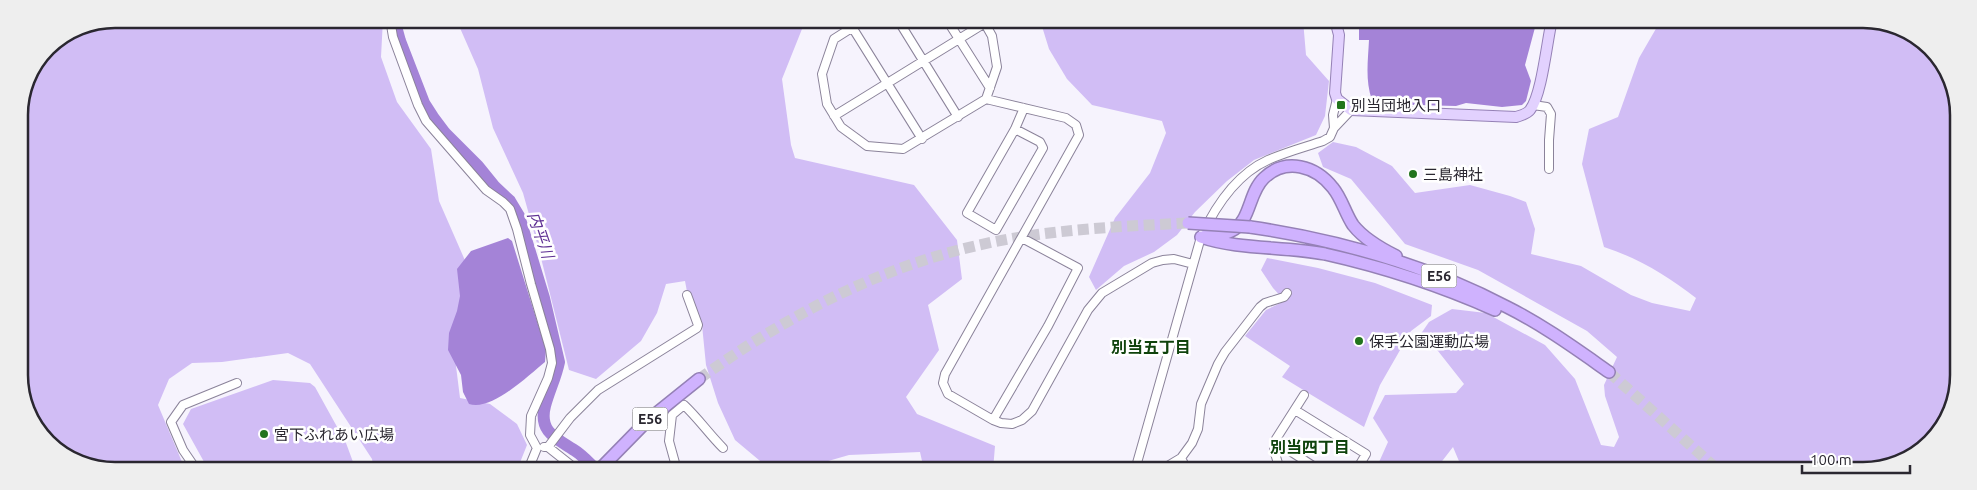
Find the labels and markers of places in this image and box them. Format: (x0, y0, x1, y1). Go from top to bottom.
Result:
place label: 別当団地入口 (1351, 97, 1441, 114)
marker: 別当団地入口 (1335, 99, 1347, 111)
place label: 三島神社 (1423, 166, 1483, 183)
marker: 三島神社 (1407, 168, 1419, 180)
place label: 保手公園運動広場 (1369, 333, 1489, 350)
marker: 保手公園運動広場 (1353, 335, 1365, 347)
place label: 宮下ふれあい広場 (274, 426, 394, 443)
marker: 宮下ふれあい広場 (258, 428, 270, 440)

